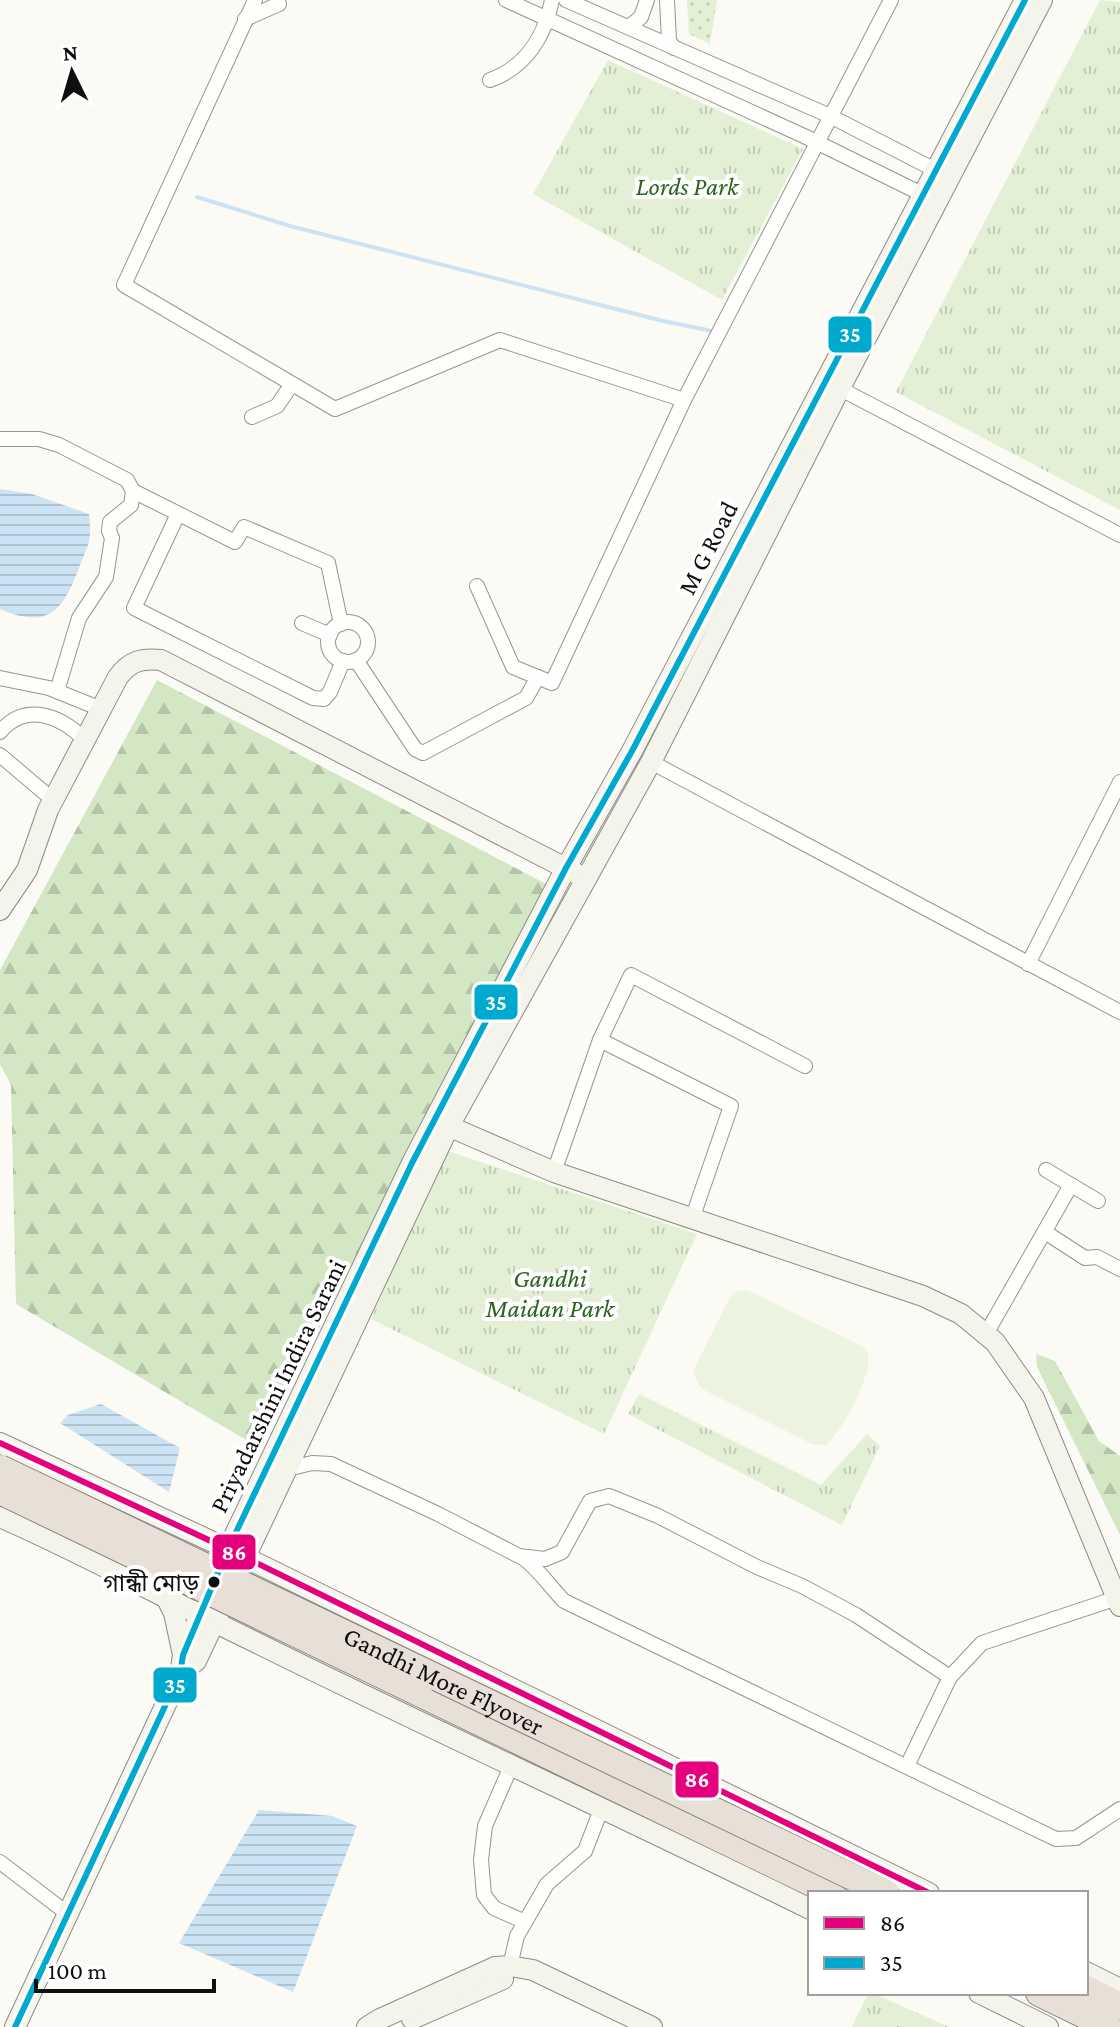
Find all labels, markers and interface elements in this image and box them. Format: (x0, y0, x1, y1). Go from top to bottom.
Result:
north arrow (32, 32, 112, 112)
text: N (62, 39, 79, 66)
park label: Lords Park (636, 172, 740, 201)
line badge: 35 (827, 315, 873, 354)
text: 35 (839, 322, 861, 347)
street label: M G Road (672, 496, 744, 599)
line badge: 35 (473, 983, 519, 1021)
text: 35 (485, 990, 507, 1015)
street label: Priyadarshini Indira Sarani (204, 1255, 352, 1517)
park label: Gandhi Maidan Park (485, 1264, 616, 1323)
line badge: 86 (211, 1533, 257, 1571)
text: 86 (222, 1540, 246, 1565)
place label: গান্ধী মোড় (103, 1569, 200, 1596)
marker: গান্ধী মোড় (206, 1574, 222, 1590)
street label: Gandhi More Flyover (339, 1621, 548, 1741)
line badge: 35 (152, 1666, 198, 1704)
text: 35 (164, 1673, 186, 1698)
line badge: 86 (674, 1760, 720, 1799)
text: 86 (685, 1767, 709, 1792)
legend (808, 1891, 1088, 1995)
text: 86 (880, 1909, 905, 1936)
scale bar (36, 1943, 214, 1993)
text: 35 (880, 1949, 903, 1976)
text: 100 m (48, 1957, 107, 1984)

